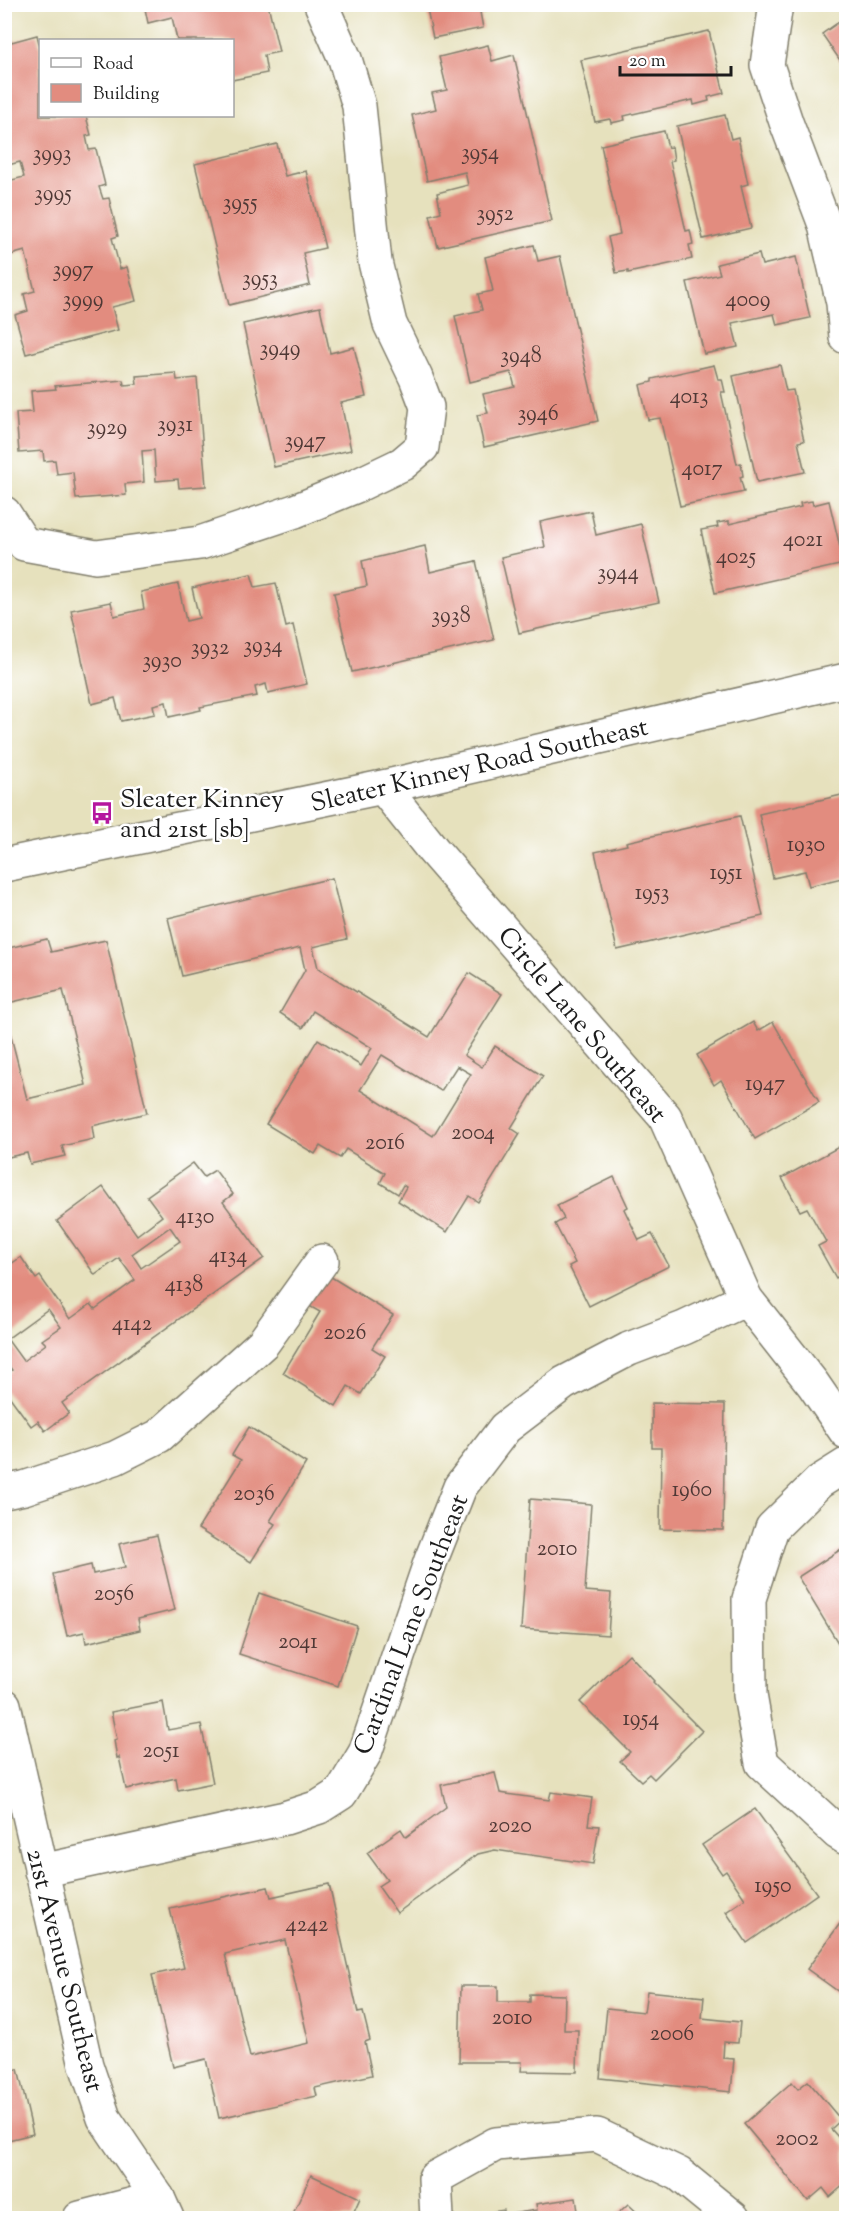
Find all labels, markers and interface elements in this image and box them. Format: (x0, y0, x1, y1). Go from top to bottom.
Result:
legend (39, 39, 234, 117)
scale bar (620, 39, 731, 77)
text: 20 m (629, 49, 666, 75)
text: Road (93, 52, 133, 78)
text: Building (93, 82, 159, 108)
house number: 3954 (461, 138, 499, 170)
house number: 3993 (33, 139, 71, 171)
house number: 3995 (34, 179, 72, 211)
house number: 3955 (223, 188, 258, 220)
house number: 3952 (476, 199, 514, 231)
house number: 3997 (52, 255, 94, 287)
house number: 3953 (242, 264, 278, 296)
house number: 3999 (63, 285, 103, 317)
house number: 4009 (726, 285, 770, 317)
house number: 3949 (260, 334, 300, 366)
house number: 3948 (500, 341, 542, 373)
house number: 4013 (670, 382, 708, 414)
house number: 3946 (517, 399, 559, 431)
house number: 3931 (157, 410, 193, 442)
house number: 3929 (87, 413, 127, 445)
house number: 3947 (284, 426, 326, 458)
house number: 4017 (682, 454, 722, 486)
house number: 4021 (783, 525, 824, 557)
house number: 4025 (716, 542, 757, 574)
house number: 3944 (597, 558, 639, 590)
house number: 3938 (431, 601, 471, 633)
house number: 3934 (243, 631, 283, 663)
house number: 3932 (191, 633, 229, 665)
house number: 3930 (142, 646, 182, 678)
street label: Sleater Kinney Road Southeast (307, 710, 652, 823)
place label: Sleater Kinney and 21st [sb] (120, 782, 284, 849)
bus stop icon: Sleater Kinney and 21st [sb] (89, 800, 115, 826)
house number: 1930 (787, 830, 825, 862)
house number: 1951 (709, 858, 743, 890)
house number: 1953 (635, 878, 669, 910)
street label: Circle Lane Southeast (488, 919, 674, 1132)
house number: 1947 (745, 1069, 785, 1101)
house number: 2004 (451, 1118, 495, 1150)
house number: 2016 (365, 1128, 405, 1160)
house number: 4130 (176, 1202, 214, 1234)
house number: 4134 (209, 1241, 247, 1273)
house number: 4138 (165, 1270, 203, 1302)
house number: 4142 (112, 1309, 152, 1341)
house number: 2026 (324, 1318, 366, 1350)
house number: 1960 (672, 1475, 712, 1507)
house number: 2036 (233, 1479, 275, 1511)
street label: Cardinal Lane Southeast (346, 1489, 479, 1761)
house number: 2010 (537, 1534, 577, 1566)
house number: 2056 (94, 1579, 134, 1611)
house number: 2041 (278, 1627, 318, 1659)
house number: 1954 (623, 1704, 659, 1736)
house number: 2051 (143, 1736, 180, 1768)
house number: 2020 (488, 1811, 532, 1843)
street label: 21st Avenue Southeast (15, 1845, 112, 2096)
house number: 1950 (754, 1871, 792, 1903)
house number: 4242 (286, 1910, 328, 1942)
house number: 2010 (492, 2003, 532, 2035)
house number: 2006 (650, 2019, 694, 2051)
house number: 2002 (775, 2124, 819, 2156)

